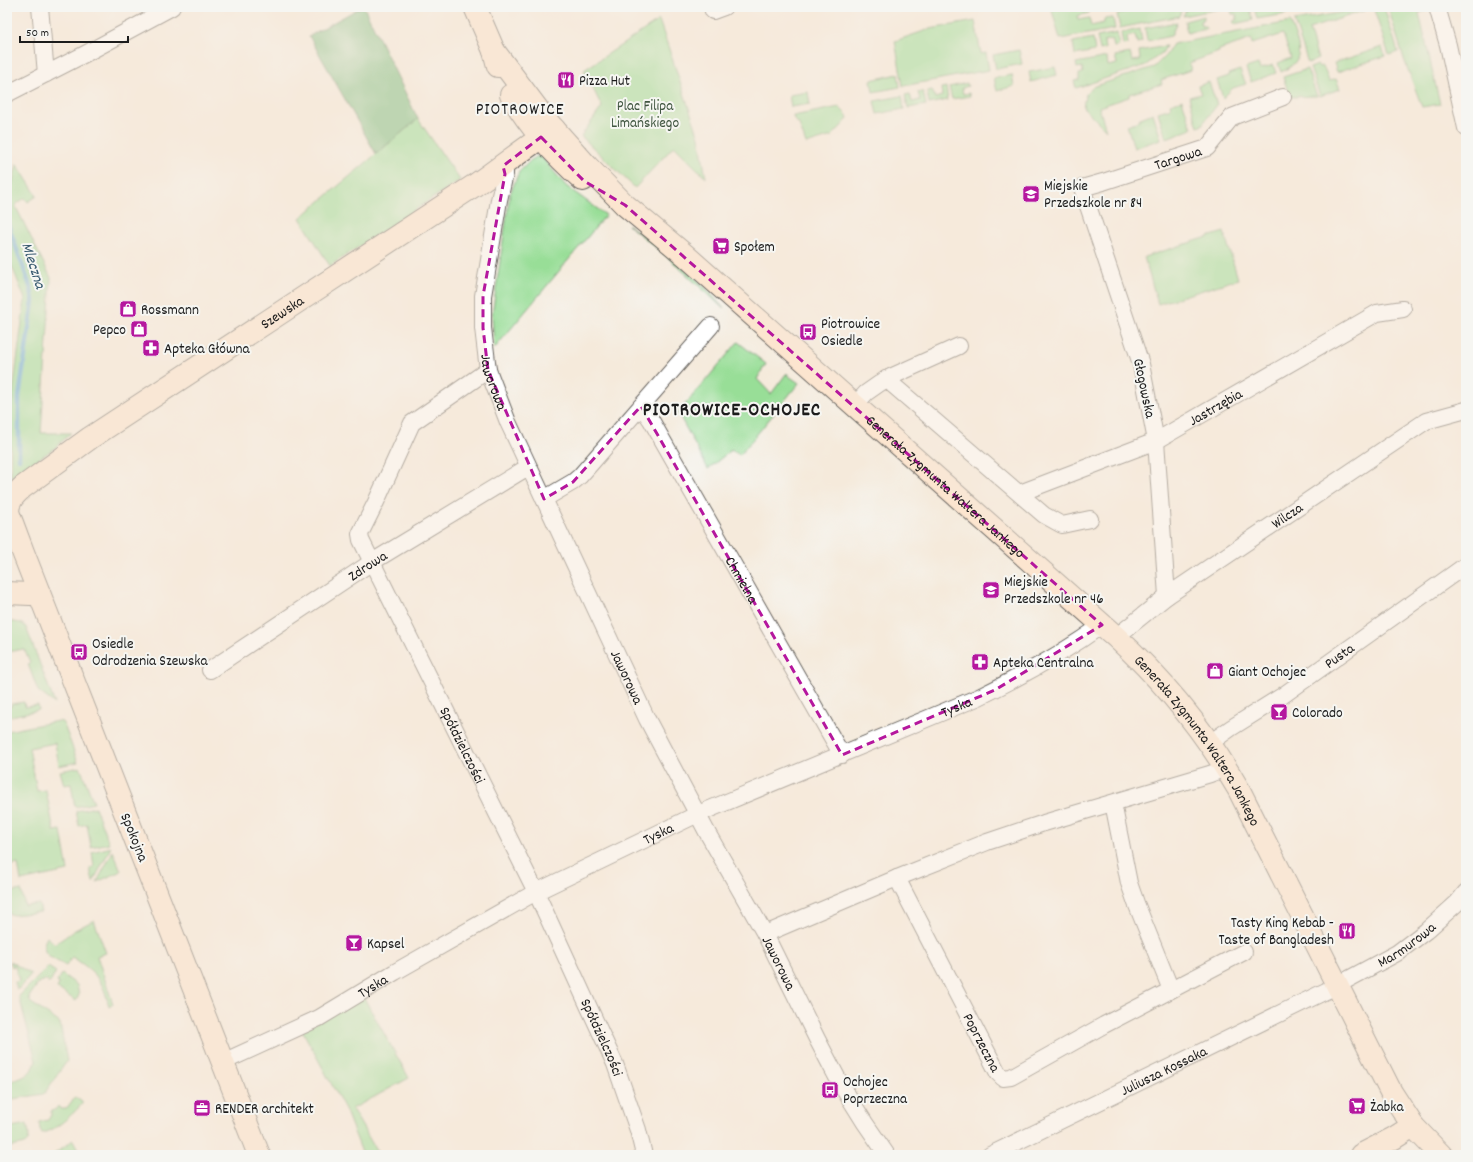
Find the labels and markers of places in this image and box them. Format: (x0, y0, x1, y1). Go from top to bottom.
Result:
restaurant icon: Pizza Hut (556, 70, 576, 90)
place label: Pizza Hut (579, 71, 631, 93)
place label: Miejskie Przedszkole nr 84 (1044, 176, 1142, 215)
school or university icon: Miejskie Przedszkole nr 84 (1021, 184, 1041, 204)
supermarket icon: Społem (711, 236, 731, 256)
place label: Społem (734, 237, 775, 259)
shop icon: Rossmann (118, 299, 138, 319)
place label: Rossmann (141, 300, 199, 322)
place label: Piotrowice Osiedle (821, 314, 880, 353)
shop icon: Pepco (129, 319, 149, 339)
place label: Pepco (93, 320, 126, 342)
bus stop icon: Piotrowice Osiedle (798, 322, 818, 342)
pharmacy icon: Apteka Główna (141, 338, 161, 358)
place label: Apteka Główna (164, 339, 250, 361)
place label: Miejskie Przedszkole nr 46 (1004, 572, 1104, 611)
school or university icon: Miejskie Przedszkole nr 46 (981, 580, 1001, 600)
place label: Osiedle Odrodzenia Szewska (92, 634, 208, 673)
bus stop icon: Osiedle Odrodzenia Szewska (69, 642, 89, 662)
pharmacy icon: Apteka Centralna (970, 652, 990, 672)
place label: Apteka Centralna (993, 653, 1094, 675)
shop icon: Giant Ochojec (1205, 661, 1225, 681)
place label: Giant Ochojec (1228, 662, 1306, 684)
bar icon: Colorado (1269, 702, 1289, 722)
place label: Colorado (1292, 703, 1343, 725)
place label: Tasty King Kebab - Taste of Bangladesh (1219, 913, 1334, 952)
restaurant icon: Tasty King Kebab - Taste of Bangladesh (1337, 921, 1357, 941)
bar icon: Kapsel (344, 933, 364, 953)
place label: Kapsel (367, 934, 405, 956)
place label: Ochojec Poprzeczna (843, 1072, 908, 1111)
bus stop icon: Ochojec Poprzeczna (820, 1080, 840, 1100)
supermarket icon: Żabka (1347, 1096, 1367, 1116)
place label: Żabka (1370, 1097, 1404, 1119)
office icon: RENDER architekt (192, 1098, 212, 1118)
place label: RENDER architekt (215, 1099, 314, 1121)

